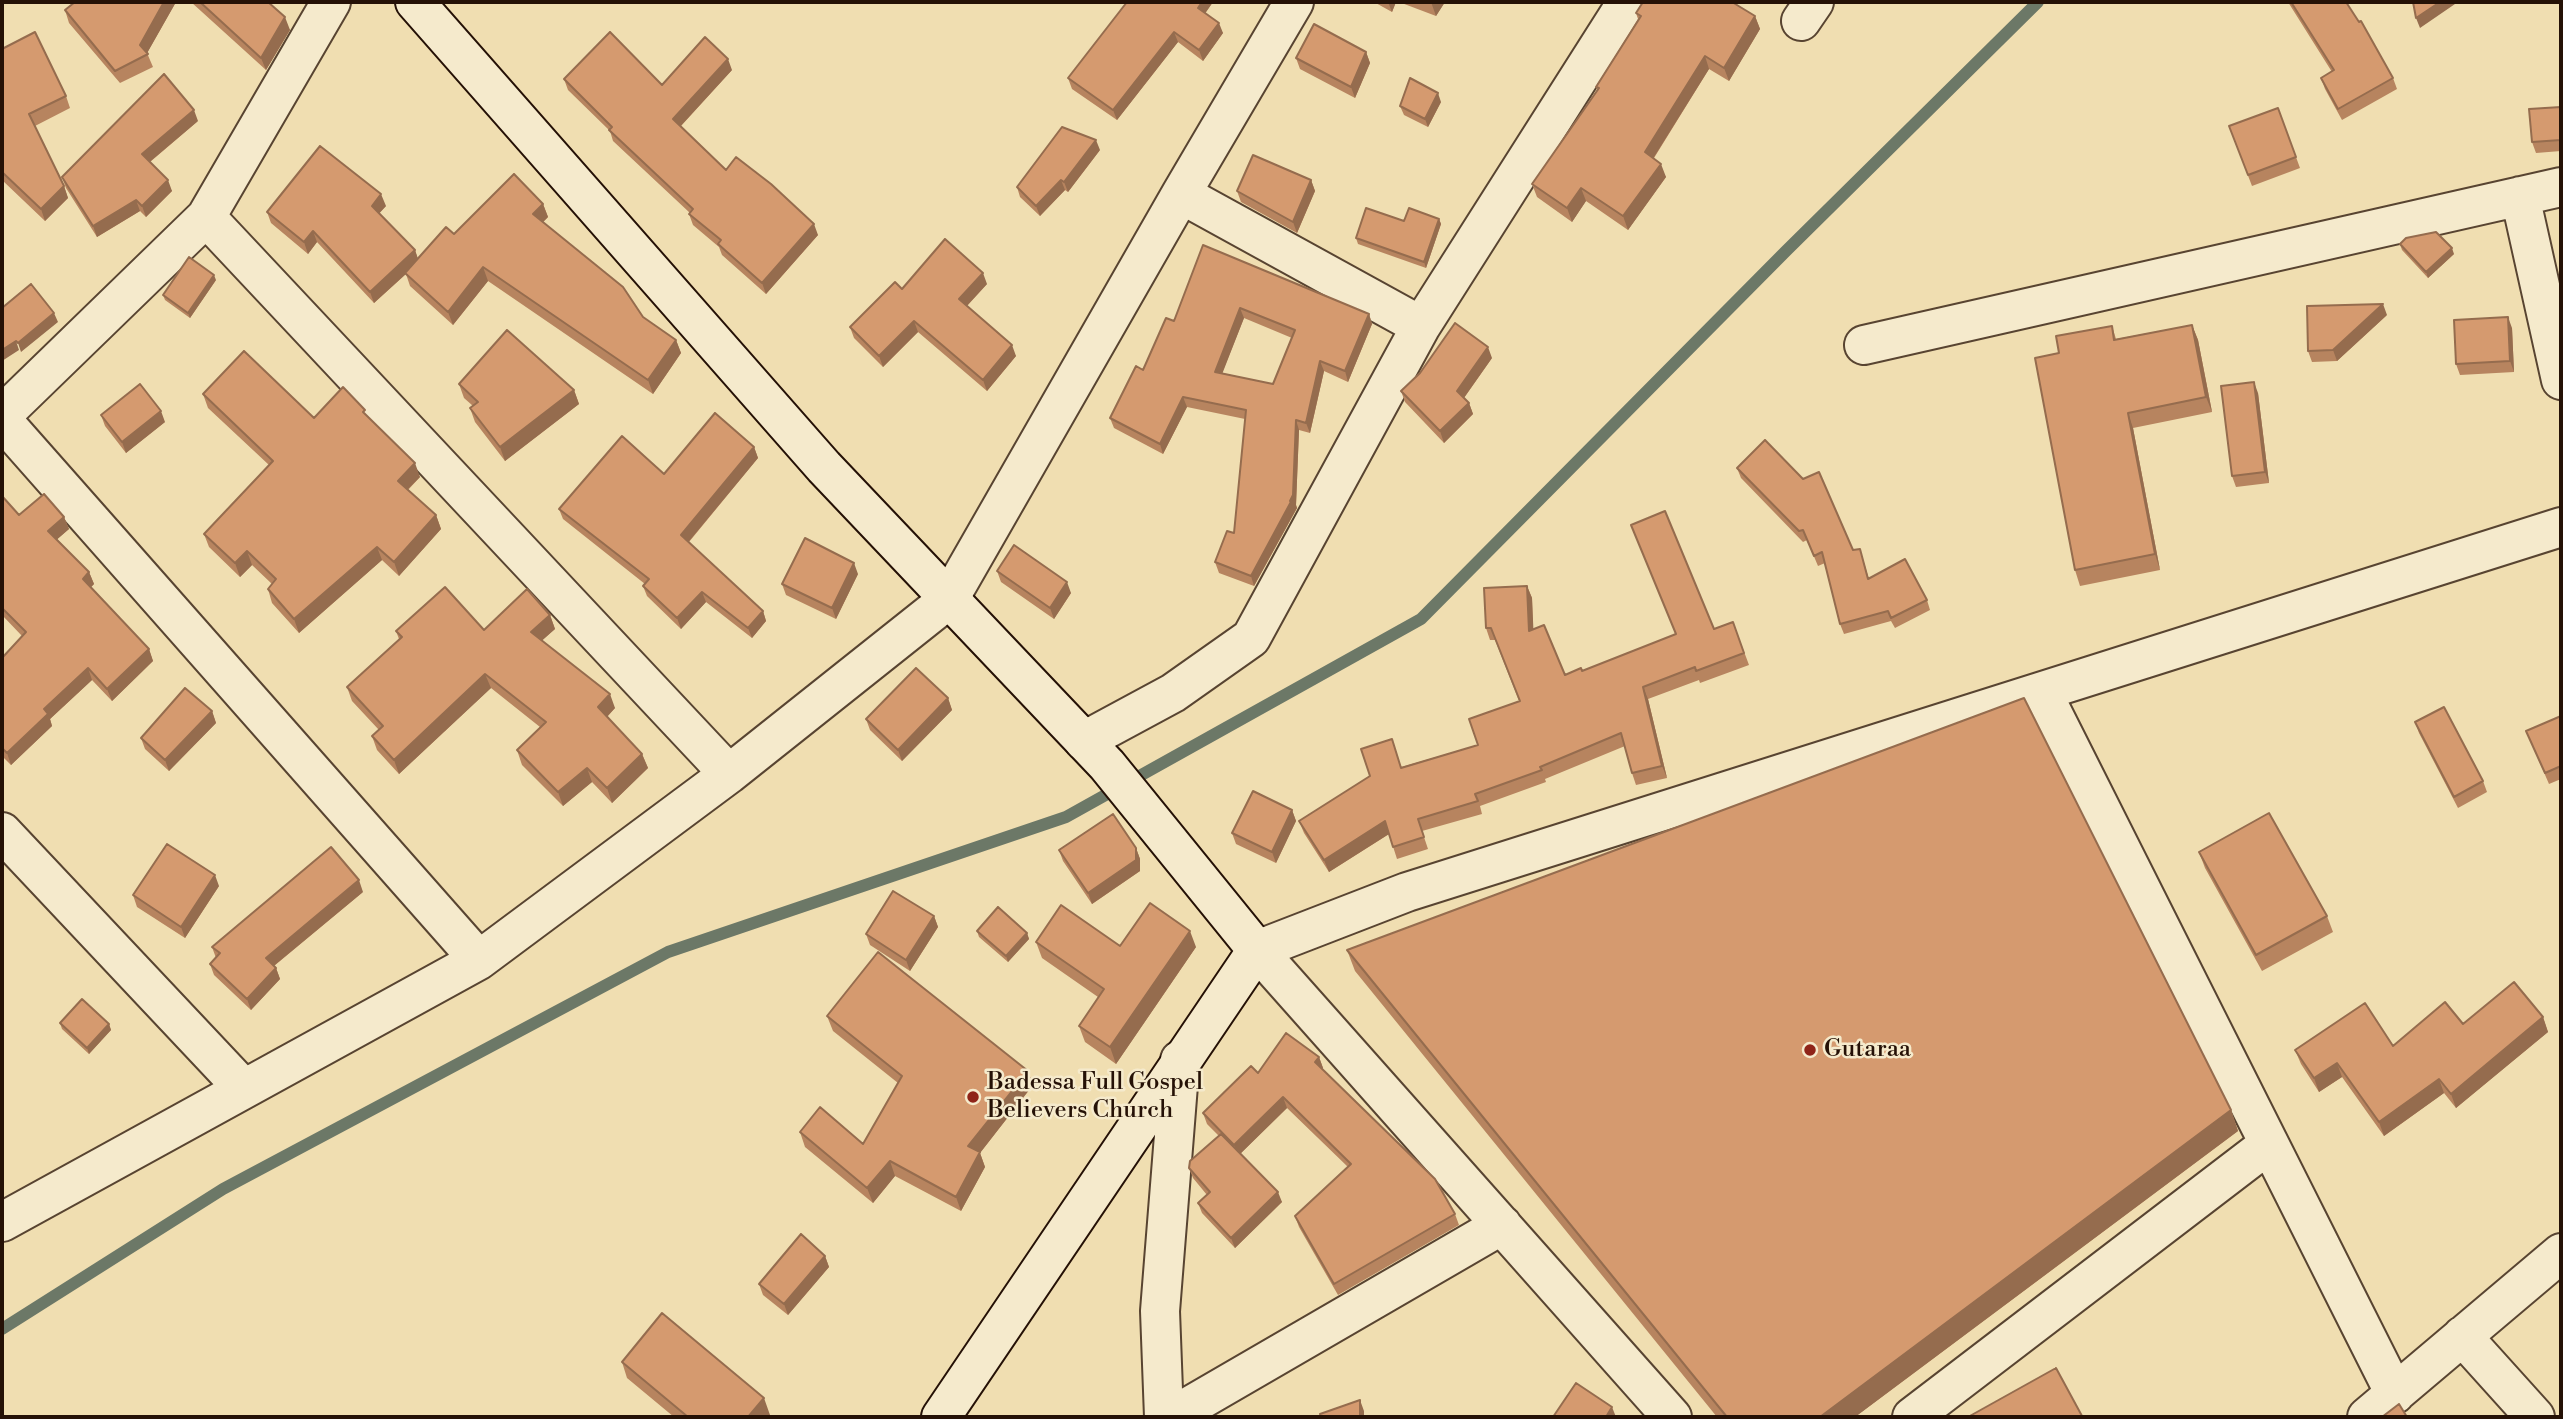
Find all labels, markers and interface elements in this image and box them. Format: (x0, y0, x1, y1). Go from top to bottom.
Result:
place label: Gutaraa (1824, 1036, 1911, 1064)
marker: Gutaraa (1802, 1042, 1818, 1058)
place label: Badessa Full Gospel Believers Church (987, 1069, 1203, 1125)
marker: Badessa Full Gospel Believers Church (965, 1089, 981, 1105)

